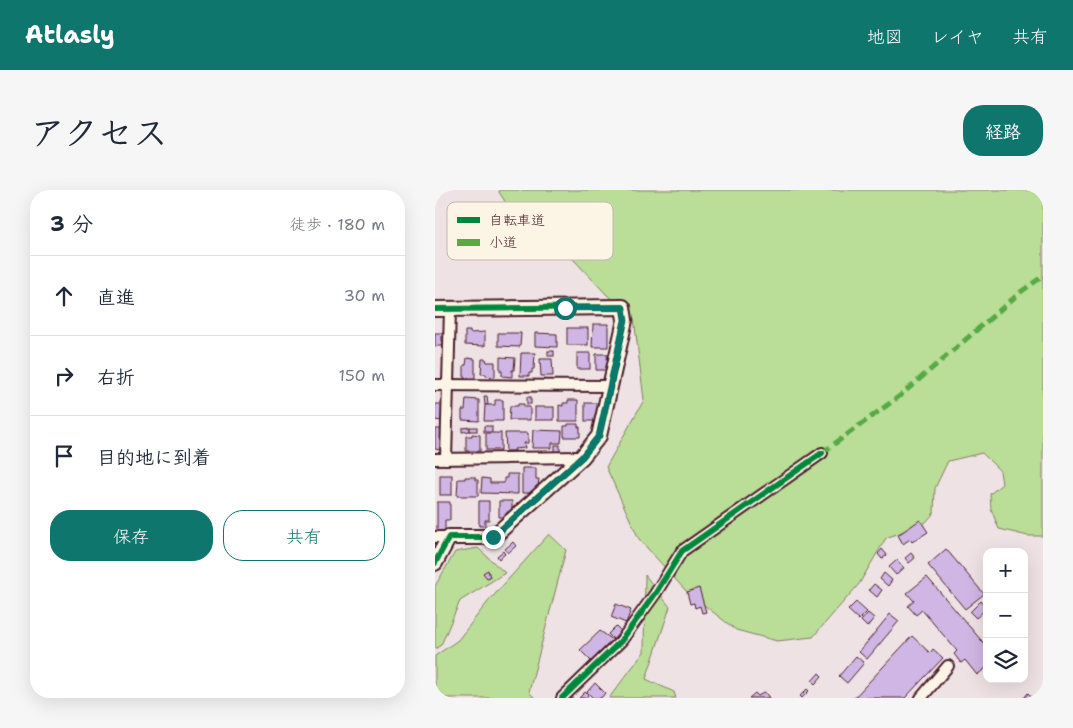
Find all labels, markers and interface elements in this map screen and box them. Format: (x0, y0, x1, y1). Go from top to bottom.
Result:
text: Atlasly (25, 19, 115, 51)
text: 地図 (867, 25, 903, 49)
text: レイヤ (931, 25, 984, 49)
text: 共有 (1012, 25, 1048, 49)
button: 経路 (963, 105, 1043, 156)
text: アクセス (30, 109, 168, 156)
legend (447, 202, 613, 260)
text: 3 分 (50, 210, 93, 238)
text: 自転車道 (489, 211, 545, 229)
text: 徒歩 · 180 m (290, 214, 385, 235)
text: 小道 (489, 233, 517, 251)
icon: ahead (50, 282, 78, 310)
text: 直進 (97, 285, 135, 310)
text: 30 m (344, 285, 385, 306)
route start (554, 297, 577, 320)
icon: right (50, 362, 78, 390)
text: 右折 (97, 365, 135, 390)
text: 150 m (338, 365, 385, 386)
icon: arrive (50, 442, 78, 470)
text: 目的地に到着 (97, 445, 211, 470)
button: 保存 (50, 510, 213, 561)
button: 共有 (223, 510, 385, 561)
route end (482, 526, 505, 549)
map controls (983, 548, 1028, 683)
button: + (983, 548, 1028, 593)
button: − (983, 593, 1028, 638)
button: layers (983, 638, 1028, 683)

